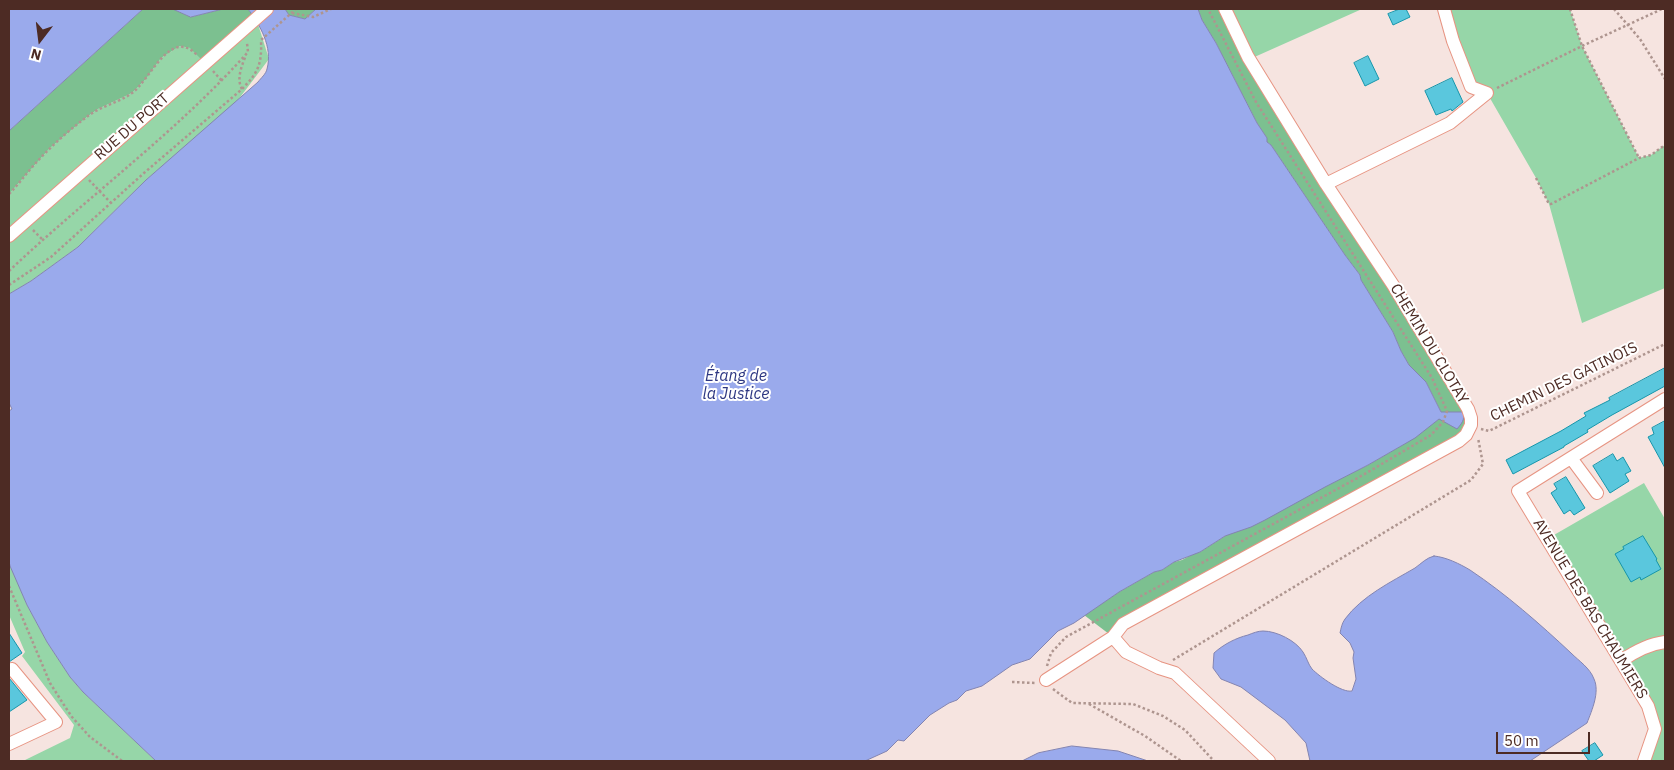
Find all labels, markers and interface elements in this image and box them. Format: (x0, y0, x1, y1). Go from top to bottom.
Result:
north arrow (15, 15, 65, 65)
text: N (29, 44, 43, 64)
street label: RUE DU PORT (91, 90, 173, 164)
street label: CHEMIN DU CLOTAY (1386, 281, 1472, 407)
street label: CHEMIN DES GATINOIS (1487, 339, 1641, 425)
water label: Étang de la Justice (703, 366, 769, 404)
street label: AVENUE DES BAS CHAUMIERS (1529, 516, 1651, 702)
scale bar (1499, 722, 1593, 754)
text: 50 m (1504, 731, 1539, 750)

